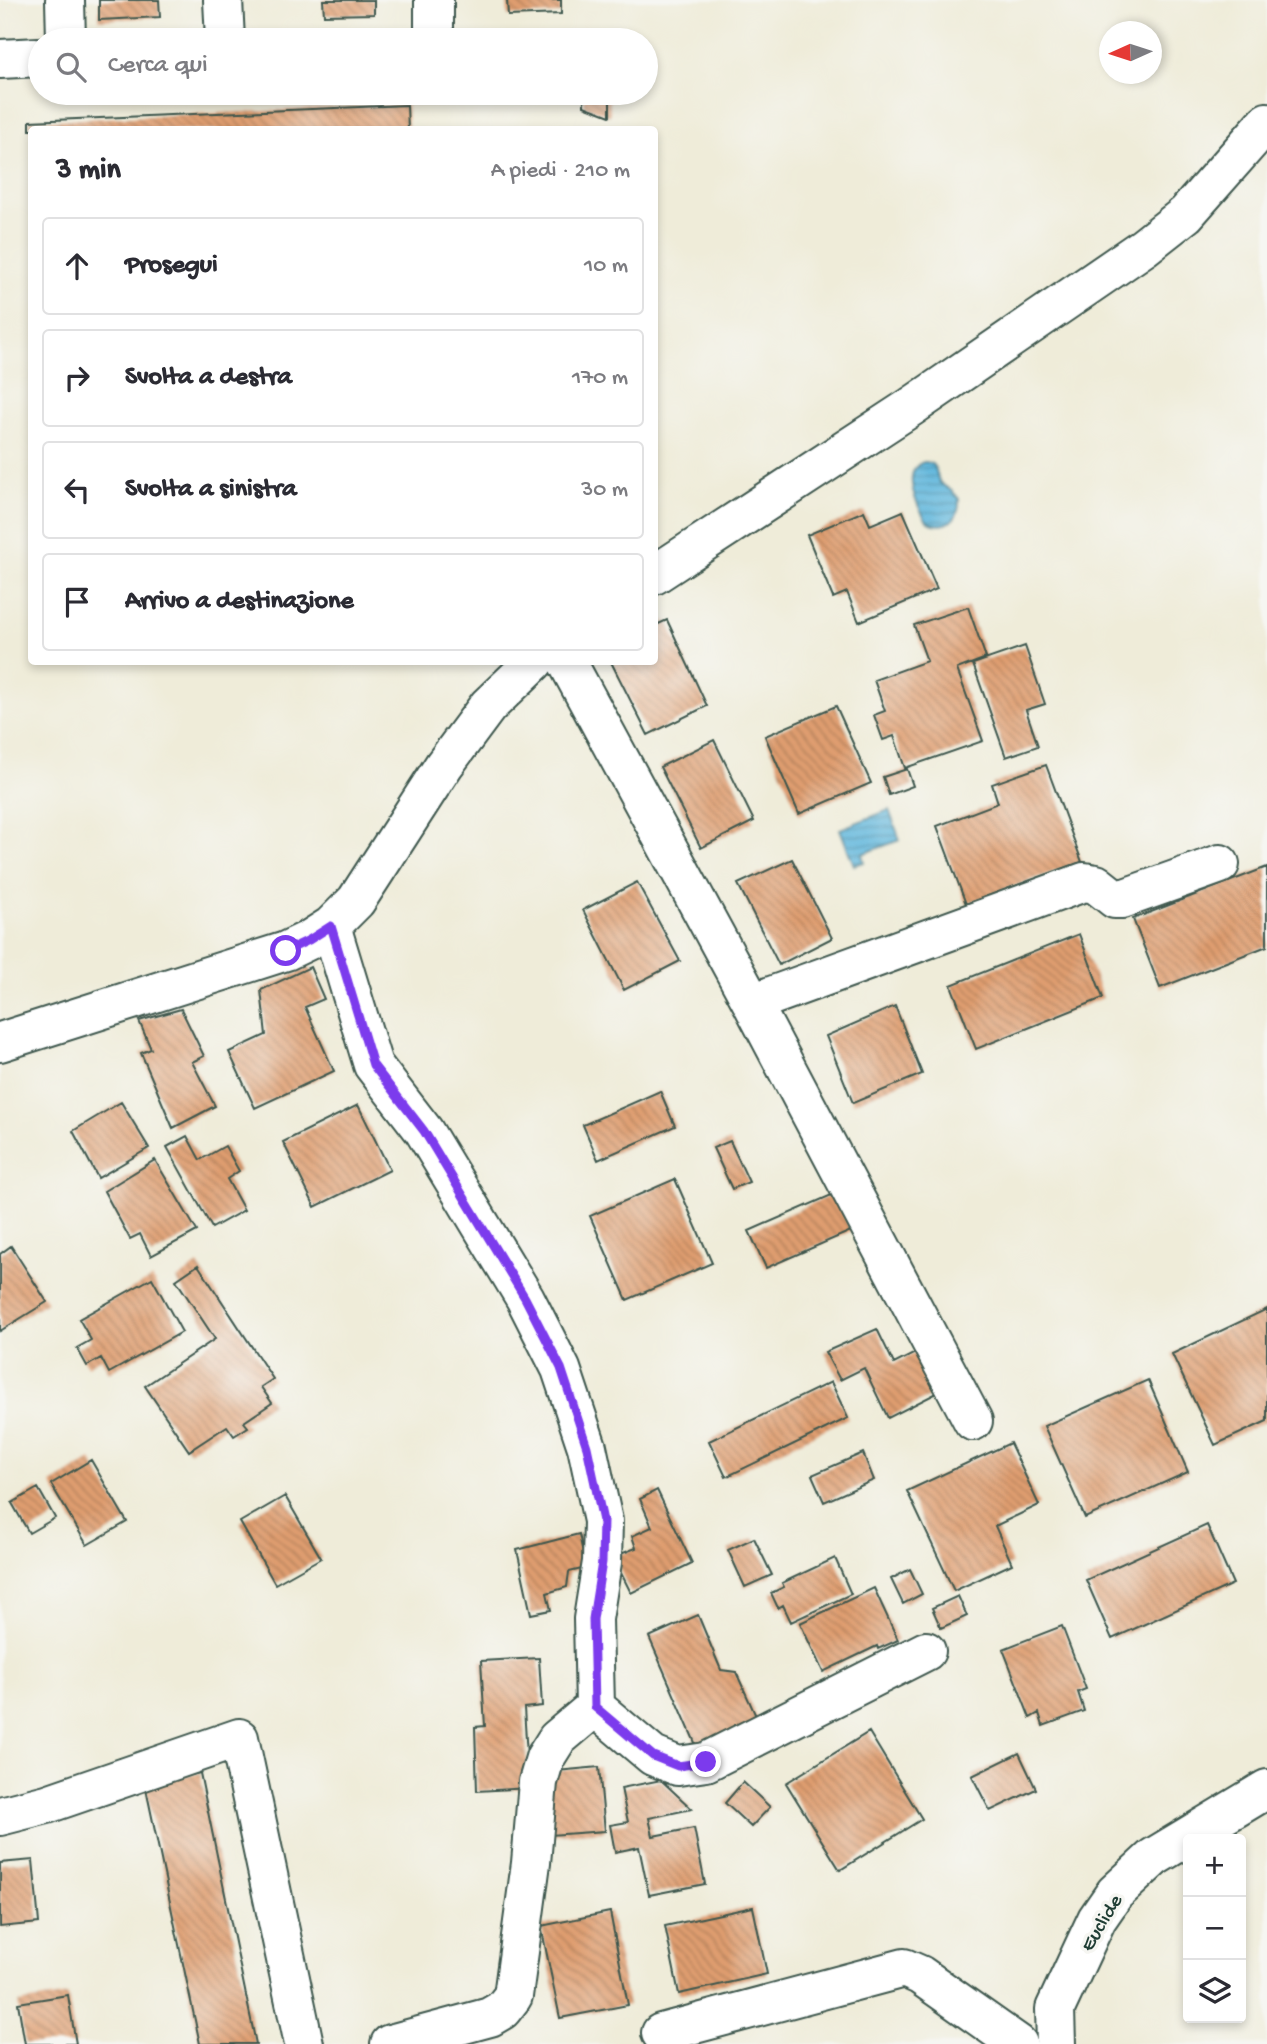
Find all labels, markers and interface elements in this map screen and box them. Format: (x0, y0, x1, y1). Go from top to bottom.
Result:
north arrow (1099, 21, 1162, 84)
search box (28, 28, 658, 105)
icon: search (52, 48, 90, 86)
text: Cerca qui (108, 51, 208, 82)
text: 3 min (56, 154, 121, 189)
text: A piedi · 210 m (491, 158, 630, 185)
icon: ahead (58, 247, 96, 285)
text: Prosegui (125, 251, 218, 282)
text: 10 m (584, 253, 628, 280)
icon: right (58, 359, 96, 397)
text: Svolta a destra (125, 363, 292, 394)
text: 170 m (572, 365, 628, 392)
icon: left (58, 471, 96, 509)
text: Svolta a sinistra (125, 475, 297, 506)
text: 30 m (581, 477, 628, 504)
icon: arrive (58, 583, 96, 621)
text: Arrivo a destinazione (125, 587, 354, 618)
route start (270, 935, 301, 966)
route end (690, 1746, 721, 1777)
map controls (1183, 1834, 1246, 2023)
button: + (1183, 1834, 1246, 1897)
street label: Euclide (1076, 1890, 1130, 1957)
button: − (1183, 1897, 1246, 1960)
button: layers (1183, 1960, 1246, 2023)

